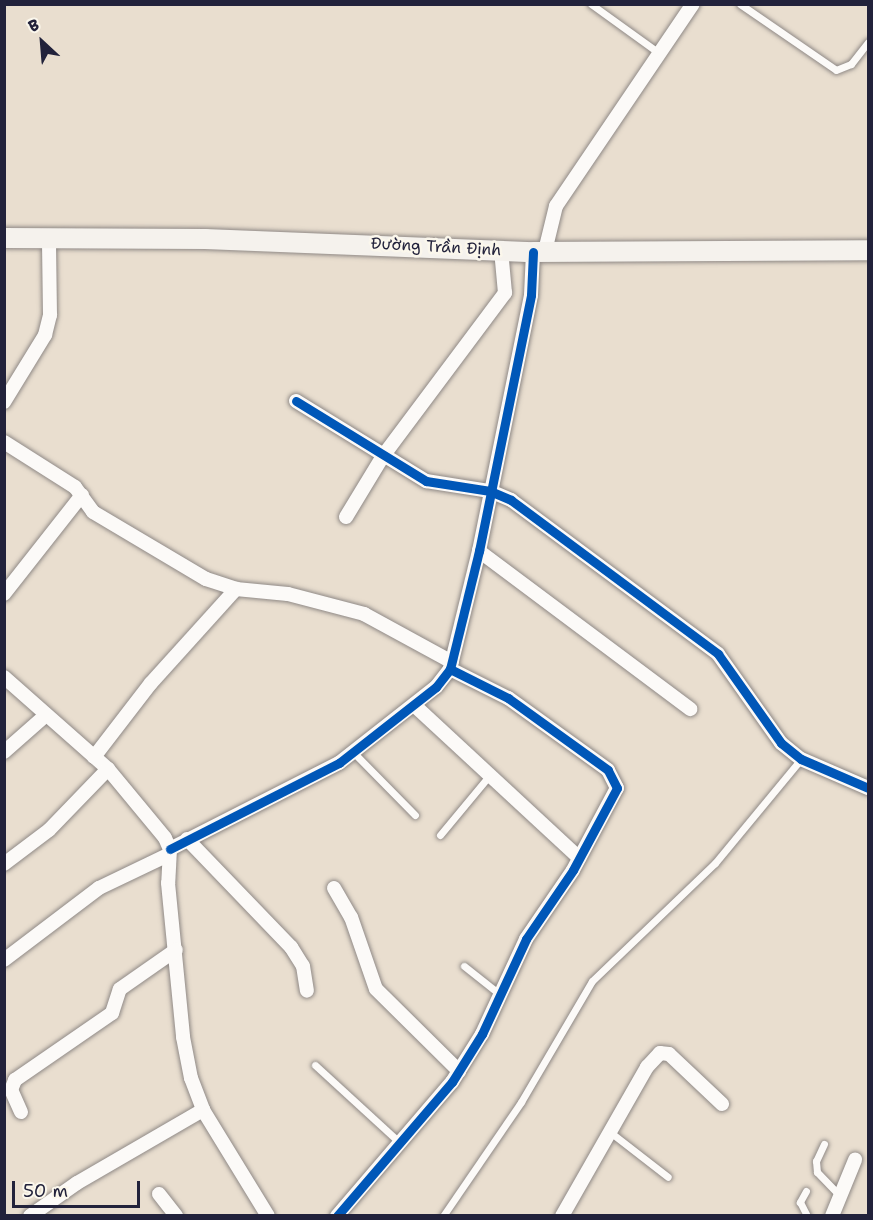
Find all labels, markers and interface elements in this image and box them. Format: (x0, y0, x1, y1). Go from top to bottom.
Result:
north arrow (12, 12, 72, 72)
text: B (25, 14, 43, 37)
street label: Đường Trần Định (370, 234, 502, 260)
scale bar (15, 1169, 142, 1207)
text: 50 m (23, 1179, 68, 1203)

